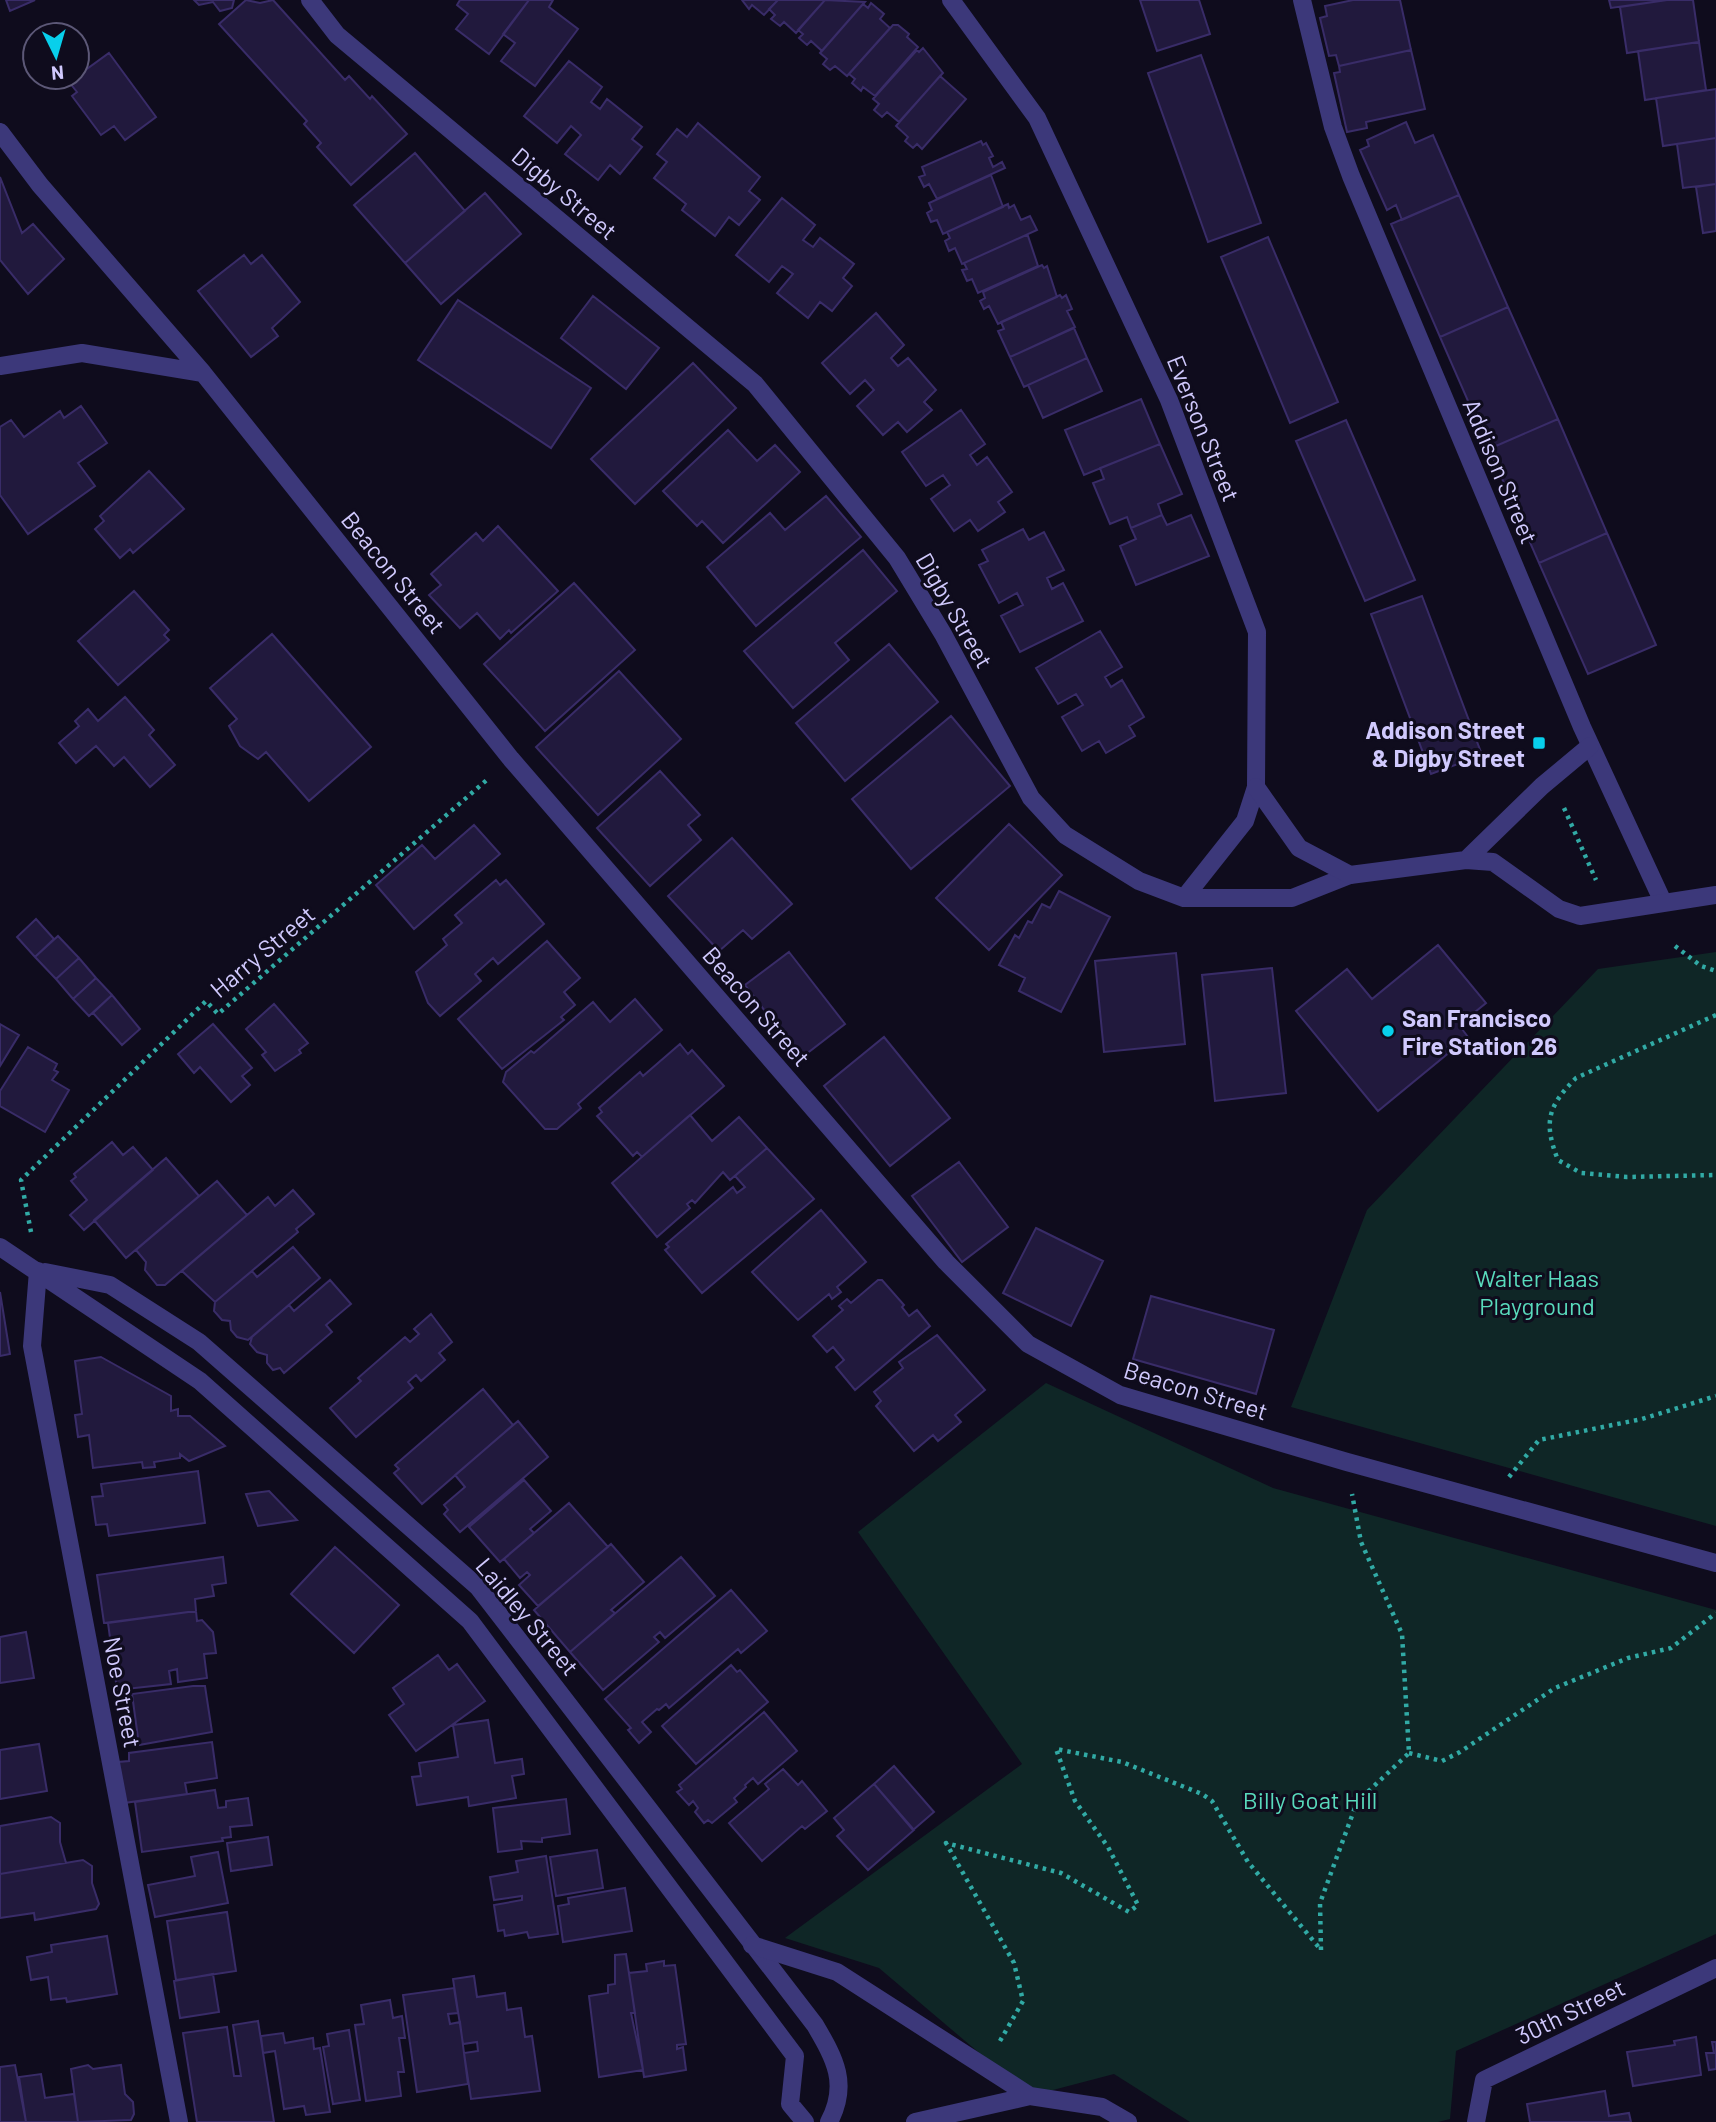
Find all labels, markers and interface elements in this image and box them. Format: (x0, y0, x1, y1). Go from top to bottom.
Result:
north arrow (21, 21, 91, 91)
text: N (50, 61, 65, 85)
street label: Digby Street (507, 141, 623, 245)
street label: Everson Street (1162, 351, 1246, 505)
street label: Addison Street (1457, 394, 1545, 548)
street label: Beacon Street (336, 505, 452, 639)
street label: Digby Street (910, 547, 1000, 673)
place label: Addison Street & Digby Street (1365, 715, 1525, 772)
marker: Addison Street & Digby Street (1531, 735, 1547, 751)
street label: Harry Street (204, 899, 320, 1003)
street label: Beacon Street (697, 940, 817, 1072)
place label: San Francisco Fire Station 26 (1402, 1003, 1557, 1060)
marker: San Francisco Fire Station 26 (1380, 1023, 1396, 1039)
park label: Walter Haas Playground (1475, 1263, 1599, 1320)
street label: Beacon Street (1121, 1354, 1271, 1426)
street label: Laidley Street (470, 1551, 586, 1681)
street label: Noe Street (98, 1634, 148, 1750)
park label: Billy Goat Hill (1243, 1785, 1377, 1814)
street label: 30th Street (1511, 1972, 1629, 2050)

